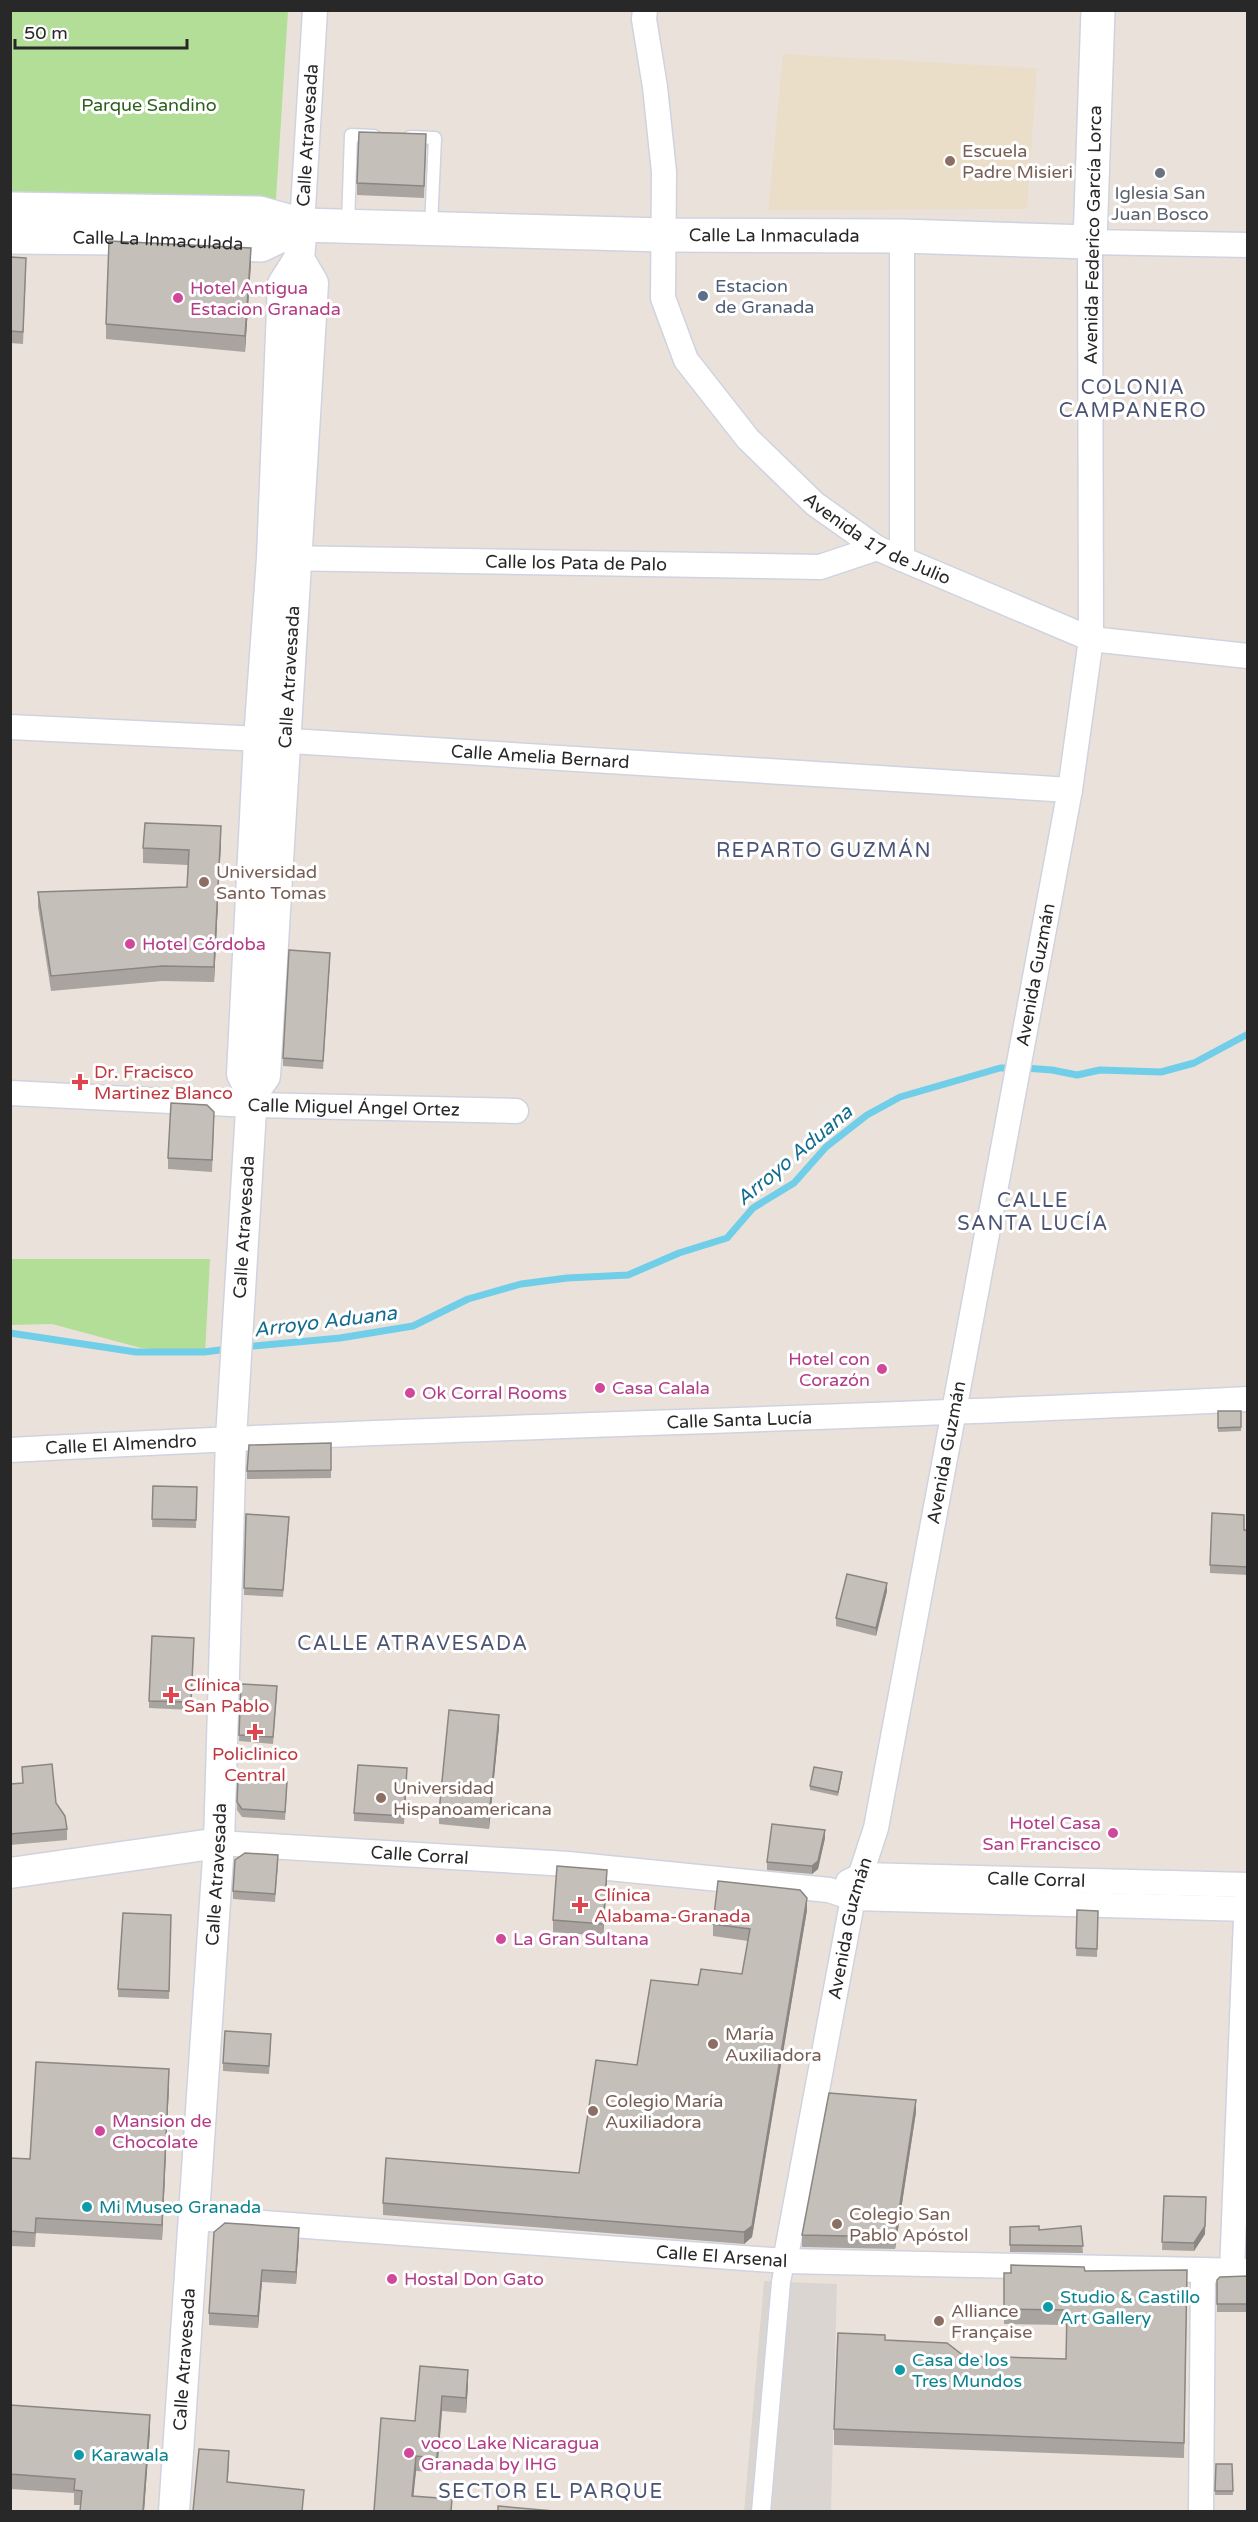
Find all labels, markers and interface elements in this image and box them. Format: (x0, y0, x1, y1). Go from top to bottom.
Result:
scale bar (15, 12, 188, 50)
text: 50 m (24, 22, 68, 44)
street label: Calle Atravesada (292, 63, 323, 207)
park label: Parque Sandino (81, 94, 217, 116)
street label: Avenida Federico García Lorca (1080, 105, 1106, 365)
place label: Escuela Padre Misieri (962, 140, 1073, 183)
marker: Escuela Padre Misieri (943, 154, 957, 168)
marker: Iglesia San Juan Bosco (1153, 166, 1167, 180)
place label: Iglesia San Juan Bosco (1111, 182, 1209, 225)
street label: Calle La Inmaculada (689, 224, 860, 247)
street label: Calle La Inmaculada (72, 227, 244, 255)
place label: Estacion de Granada (715, 275, 814, 318)
place label: Hotel Antigua Estacion Granada (190, 277, 341, 320)
marker: Estacion de Granada (696, 289, 710, 303)
marker: Hotel Antigua Estacion Granada (171, 291, 185, 305)
district label: COLONIA CAMPANERO (1059, 376, 1207, 423)
street label: Avenida 17 de Julio (799, 488, 954, 589)
street label: Calle los Pata de Palo (485, 550, 667, 575)
street label: Calle Atravesada (274, 605, 304, 749)
street label: Calle Amelia Bernard (450, 740, 630, 773)
district label: REPARTO GUZMÁN (716, 838, 932, 863)
place label: Universidad Santo Tomas (216, 861, 326, 904)
marker: Universidad Santo Tomas (197, 875, 211, 889)
street label: Avenida Guzmán (1011, 901, 1060, 1048)
place label: Hotel Córdoba (142, 933, 266, 955)
marker: Hotel Córdoba (123, 937, 137, 951)
place label: Dr. Fracisco Martinez Blanco (94, 1061, 233, 1104)
marker: Dr. Fracisco Martinez Blanco (71, 1073, 89, 1091)
street label: Calle Miguel Ángel Ortez (247, 1094, 460, 1121)
water label: Arroyo Aduana (732, 1100, 858, 1211)
street label: Calle Atravesada (229, 1155, 259, 1299)
district label: CALLE SANTA LUCÍA (957, 1189, 1109, 1236)
water label: Arroyo Aduana (252, 1301, 399, 1343)
place label: Hotel con Corazón (788, 1348, 870, 1391)
marker: Hotel con Corazón (875, 1362, 889, 1376)
place label: Casa Calala (612, 1377, 710, 1399)
street label: Avenida Guzmán (922, 1379, 970, 1526)
marker: Casa Calala (593, 1381, 607, 1395)
place label: Ok Corral Rooms (422, 1382, 567, 1404)
marker: Ok Corral Rooms (403, 1386, 417, 1400)
street label: Calle Santa Lucía (666, 1406, 813, 1433)
street label: Calle El Almendro (45, 1430, 197, 1459)
district label: CALLE ATRAVESADA (297, 1632, 529, 1656)
place label: Clínica San Pablo (184, 1674, 269, 1717)
marker: Clínica San Pablo (162, 1686, 180, 1704)
marker: Policlinico Central (246, 1723, 264, 1741)
place label: Policlinico Central (212, 1743, 298, 1786)
place label: Universidad Hispanoamericana (393, 1777, 552, 1820)
marker: Universidad Hispanoamericana (374, 1791, 388, 1805)
street label: Calle Atravesada (201, 1803, 231, 1947)
place label: Hotel Casa San Francisco (983, 1812, 1101, 1855)
marker: Hotel Casa San Francisco (1106, 1826, 1120, 1840)
street label: Calle Corral (370, 1841, 469, 1869)
street label: Avenida Guzmán (823, 1854, 877, 2001)
street label: Calle Corral (987, 1867, 1086, 1892)
place label: Clínica Alabama-Granada (594, 1884, 751, 1927)
marker: Clínica Alabama-Granada (571, 1896, 589, 1914)
place label: La Gran Sultana (513, 1928, 649, 1950)
marker: La Gran Sultana (494, 1932, 508, 1946)
place label: María Auxiliadora (725, 2023, 822, 2066)
marker: María Auxiliadora (706, 2037, 720, 2051)
place label: Colegio María Auxiliadora (605, 2090, 723, 2133)
marker: Colegio María Auxiliadora (586, 2104, 600, 2118)
place label: Mansion de Chocolate (112, 2110, 212, 2153)
marker: Mansion de Chocolate (93, 2124, 107, 2138)
place label: Mi Museo Granada (99, 2196, 261, 2218)
marker: Mi Museo Granada (80, 2200, 94, 2214)
place label: Colegio San Pablo Apóstol (849, 2203, 969, 2246)
marker: Colegio San Pablo Apóstol (830, 2217, 844, 2231)
street label: Calle El Arsenal (655, 2241, 788, 2272)
place label: Hostal Don Gato (404, 2268, 544, 2290)
marker: Hostal Don Gato (385, 2272, 399, 2286)
place label: Studio & Castillo Art Gallery (1060, 2286, 1200, 2329)
street label: Calle Atravesada (168, 2287, 200, 2432)
place label: Alliance Française (951, 2300, 1032, 2343)
marker: Studio & Castillo Art Gallery (1041, 2300, 1055, 2314)
marker: Alliance Française (932, 2314, 946, 2328)
place label: Casa de los Tres Mundos (912, 2349, 1022, 2392)
marker: Casa de los Tres Mundos (893, 2363, 907, 2377)
place label: voco Lake Nicaragua Granada by IHG (421, 2432, 599, 2475)
place label: Karawala (91, 2444, 169, 2466)
marker: voco Lake Nicaragua Granada by IHG (402, 2446, 416, 2460)
marker: Karawala (72, 2448, 86, 2462)
district label: SECTOR EL PARQUE (438, 2480, 664, 2504)

